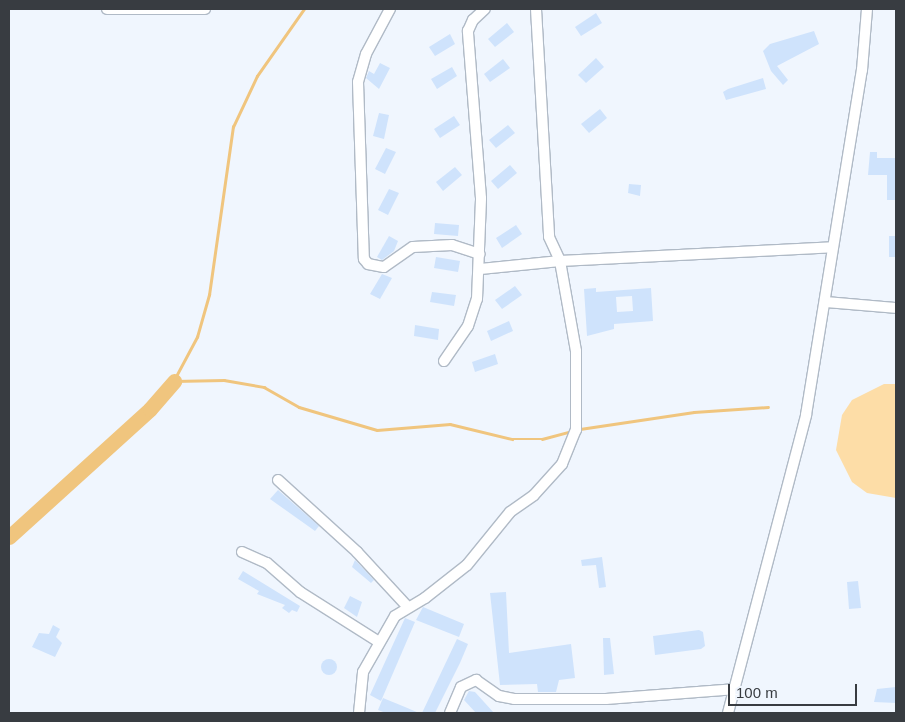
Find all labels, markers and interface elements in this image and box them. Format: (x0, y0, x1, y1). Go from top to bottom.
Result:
scale bar (730, 674, 859, 706)
text: 100 m (736, 684, 778, 701)

